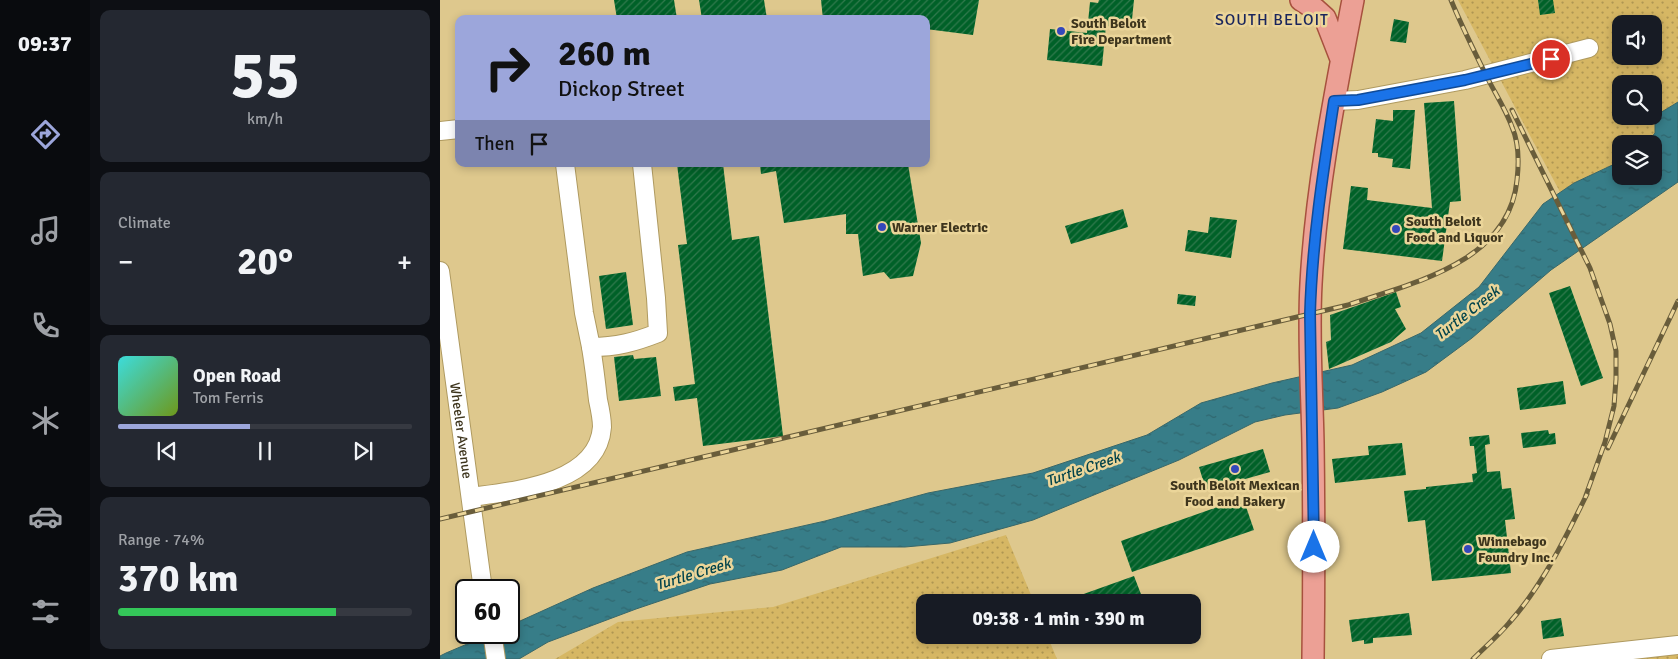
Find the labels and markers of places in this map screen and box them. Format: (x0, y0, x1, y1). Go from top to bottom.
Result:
place label: South Beloit Fire Department (1071, 15, 1172, 48)
marker: South Beloit Fire Department (1055, 25, 1067, 37)
pin (1530, 38, 1572, 80)
place label: South Beloit Food and Liquor (1406, 213, 1503, 246)
place label: Warner Electric (892, 219, 988, 236)
marker: Warner Electric (876, 221, 888, 233)
marker: South Beloit Food and Liquor (1390, 223, 1402, 235)
marker: South Beloit Mexican Food and Bakery (1229, 463, 1241, 475)
place label: South Beloit Mexican Food and Bakery (1170, 477, 1300, 510)
place label: Winnebago Foundry Inc. (1478, 533, 1554, 566)
marker: Winnebago Foundry Inc. (1462, 543, 1474, 555)

